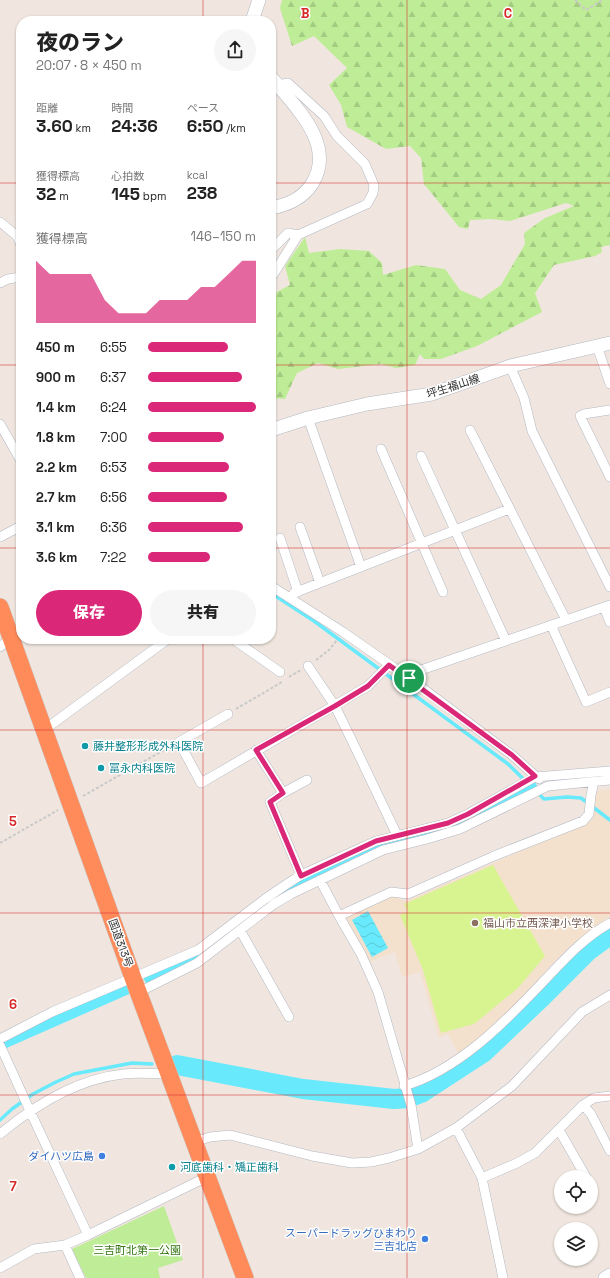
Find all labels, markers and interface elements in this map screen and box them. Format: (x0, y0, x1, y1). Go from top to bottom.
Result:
text: B (301, 5, 310, 22)
text: C (504, 5, 512, 22)
text: 夜のラン (36, 28, 124, 56)
button: share (214, 29, 256, 71)
text: 20:07 · 8 × 450 m (36, 57, 142, 74)
text: 距離 (36, 101, 58, 115)
text: 時間 (111, 101, 133, 115)
text: ペース (187, 101, 219, 115)
text: 3.60 (36, 115, 73, 137)
text: 24:36 (111, 115, 158, 137)
text: 6:50 (187, 115, 223, 137)
text: km (73, 121, 91, 135)
text: /km (223, 121, 246, 135)
text: kcal (187, 168, 208, 182)
text: 獲得標高 (36, 169, 80, 183)
text: 心拍数 (111, 169, 144, 183)
text: 238 (187, 182, 217, 204)
text: 32 (36, 183, 56, 205)
text: 145 (111, 183, 140, 205)
text: m (56, 189, 69, 203)
text: bpm (140, 189, 167, 203)
text: 146–150 m (191, 228, 256, 245)
text: 獲得標高 (36, 230, 88, 247)
text: 450 m (36, 339, 75, 356)
text: 6:55 (100, 339, 127, 356)
text: 900 m (36, 369, 75, 386)
text: 6:37 (100, 369, 126, 386)
street label: 坪生福山線 (425, 371, 481, 401)
text: 1.4 km (36, 399, 76, 416)
text: 6:24 (100, 399, 127, 416)
text: 1.8 km (36, 429, 75, 446)
text: 7:00 (100, 429, 127, 446)
text: 2.2 km (36, 459, 77, 476)
text: 6:53 (100, 459, 127, 476)
text: 2.7 km (36, 489, 76, 506)
text: 6:56 (100, 489, 127, 506)
text: 3.1 km (36, 519, 75, 536)
text: 6:36 (100, 519, 127, 536)
text: 3.6 km (36, 549, 77, 566)
text: 7:22 (100, 549, 126, 566)
button: 保存 (36, 590, 142, 636)
button: 共有 (150, 590, 256, 636)
pin (392, 661, 426, 695)
icon: arrive (398, 667, 420, 689)
place label: 藤井整形形成外科医院 (93, 739, 203, 753)
marker: 藤井整形形成外科医院 (80, 741, 90, 751)
place label: 冨永内科医院 (109, 761, 175, 775)
marker: 冨永内科医院 (96, 763, 106, 773)
text: 5 (9, 813, 17, 830)
place label: 福山市立西深津小学校 (483, 916, 593, 930)
street label: 国道313号 (106, 917, 136, 969)
marker: 福山市立西深津小学校 (470, 918, 480, 928)
text: 6 (9, 996, 17, 1013)
place label: ダイハツ広島 (28, 1149, 94, 1163)
marker: ダイハツ広島 (97, 1151, 107, 1161)
place label: 河底歯科・矯正歯科 (180, 1160, 279, 1174)
marker: 河底歯科・矯正歯科 (167, 1162, 177, 1172)
map controls (554, 1170, 598, 1266)
button: locate (554, 1170, 598, 1214)
text: 7 (9, 1178, 17, 1195)
button: layers (554, 1222, 598, 1266)
place label: スーパードラッグひまわり 三吉北店 (285, 1226, 417, 1253)
marker: スーパードラッグひまわり 三吉北店 (420, 1234, 430, 1244)
park label: 三吉町北第一公園 (93, 1243, 181, 1257)

